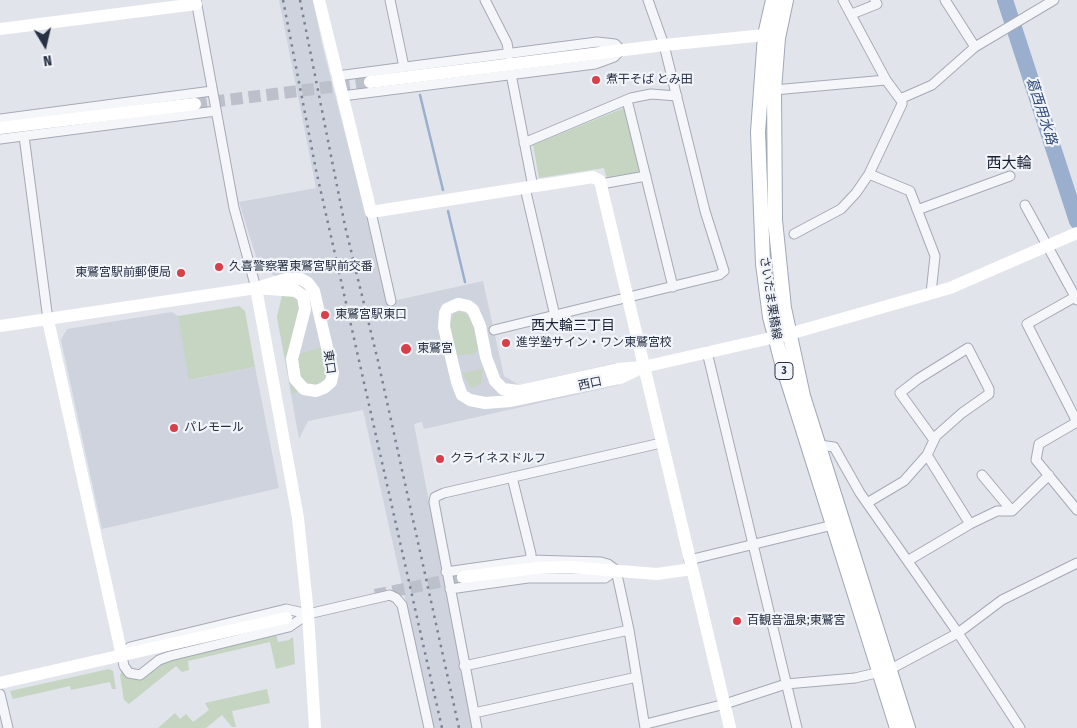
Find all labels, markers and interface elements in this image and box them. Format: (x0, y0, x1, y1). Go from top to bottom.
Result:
north arrow (20, 20, 70, 70)
text: N (42, 51, 53, 69)
place label: 煮干そば とみ田 (606, 73, 693, 87)
marker: 煮干そば とみ田 (590, 74, 602, 86)
water label: 葛西用水路 (1022, 75, 1060, 147)
district label: 西大輪 (987, 155, 1031, 173)
street label: さいたま栗橋線 (756, 255, 784, 341)
place label: 久喜警察署東鷲宮駅前交番 (229, 260, 373, 274)
marker: 久喜警察署東鷲宮駅前交番 (213, 261, 225, 273)
place label: 東鷲宮駅前郵便局 (75, 266, 171, 280)
marker: 東鷲宮駅前郵便局 (175, 267, 187, 279)
place label: 東鷲宮駅東口 (335, 308, 407, 322)
marker: 東鷲宮駅東口 (319, 309, 331, 321)
district label: 西大輪三丁目 (531, 318, 615, 334)
place label: 進学塾サイン・ワン東鷲宮校 (516, 336, 672, 350)
marker: 進学塾サイン・ワン東鷲宮校 (500, 337, 512, 349)
marker: 東鷲宮 (399, 342, 413, 356)
place label: 東鷲宮 (417, 342, 453, 356)
street label: 東口 (320, 349, 338, 375)
road number: 3 (775, 362, 793, 380)
street label: 西口 (577, 374, 603, 394)
place label: パレモール (184, 421, 244, 435)
marker: パレモール (168, 422, 180, 434)
place label: クライネスドルフ (450, 452, 546, 466)
marker: クライネスドルフ (434, 453, 446, 465)
place label: 百観音温泉;東鷲宮 (747, 614, 846, 628)
marker: 百観音温泉;東鷲宮 (731, 615, 743, 627)

